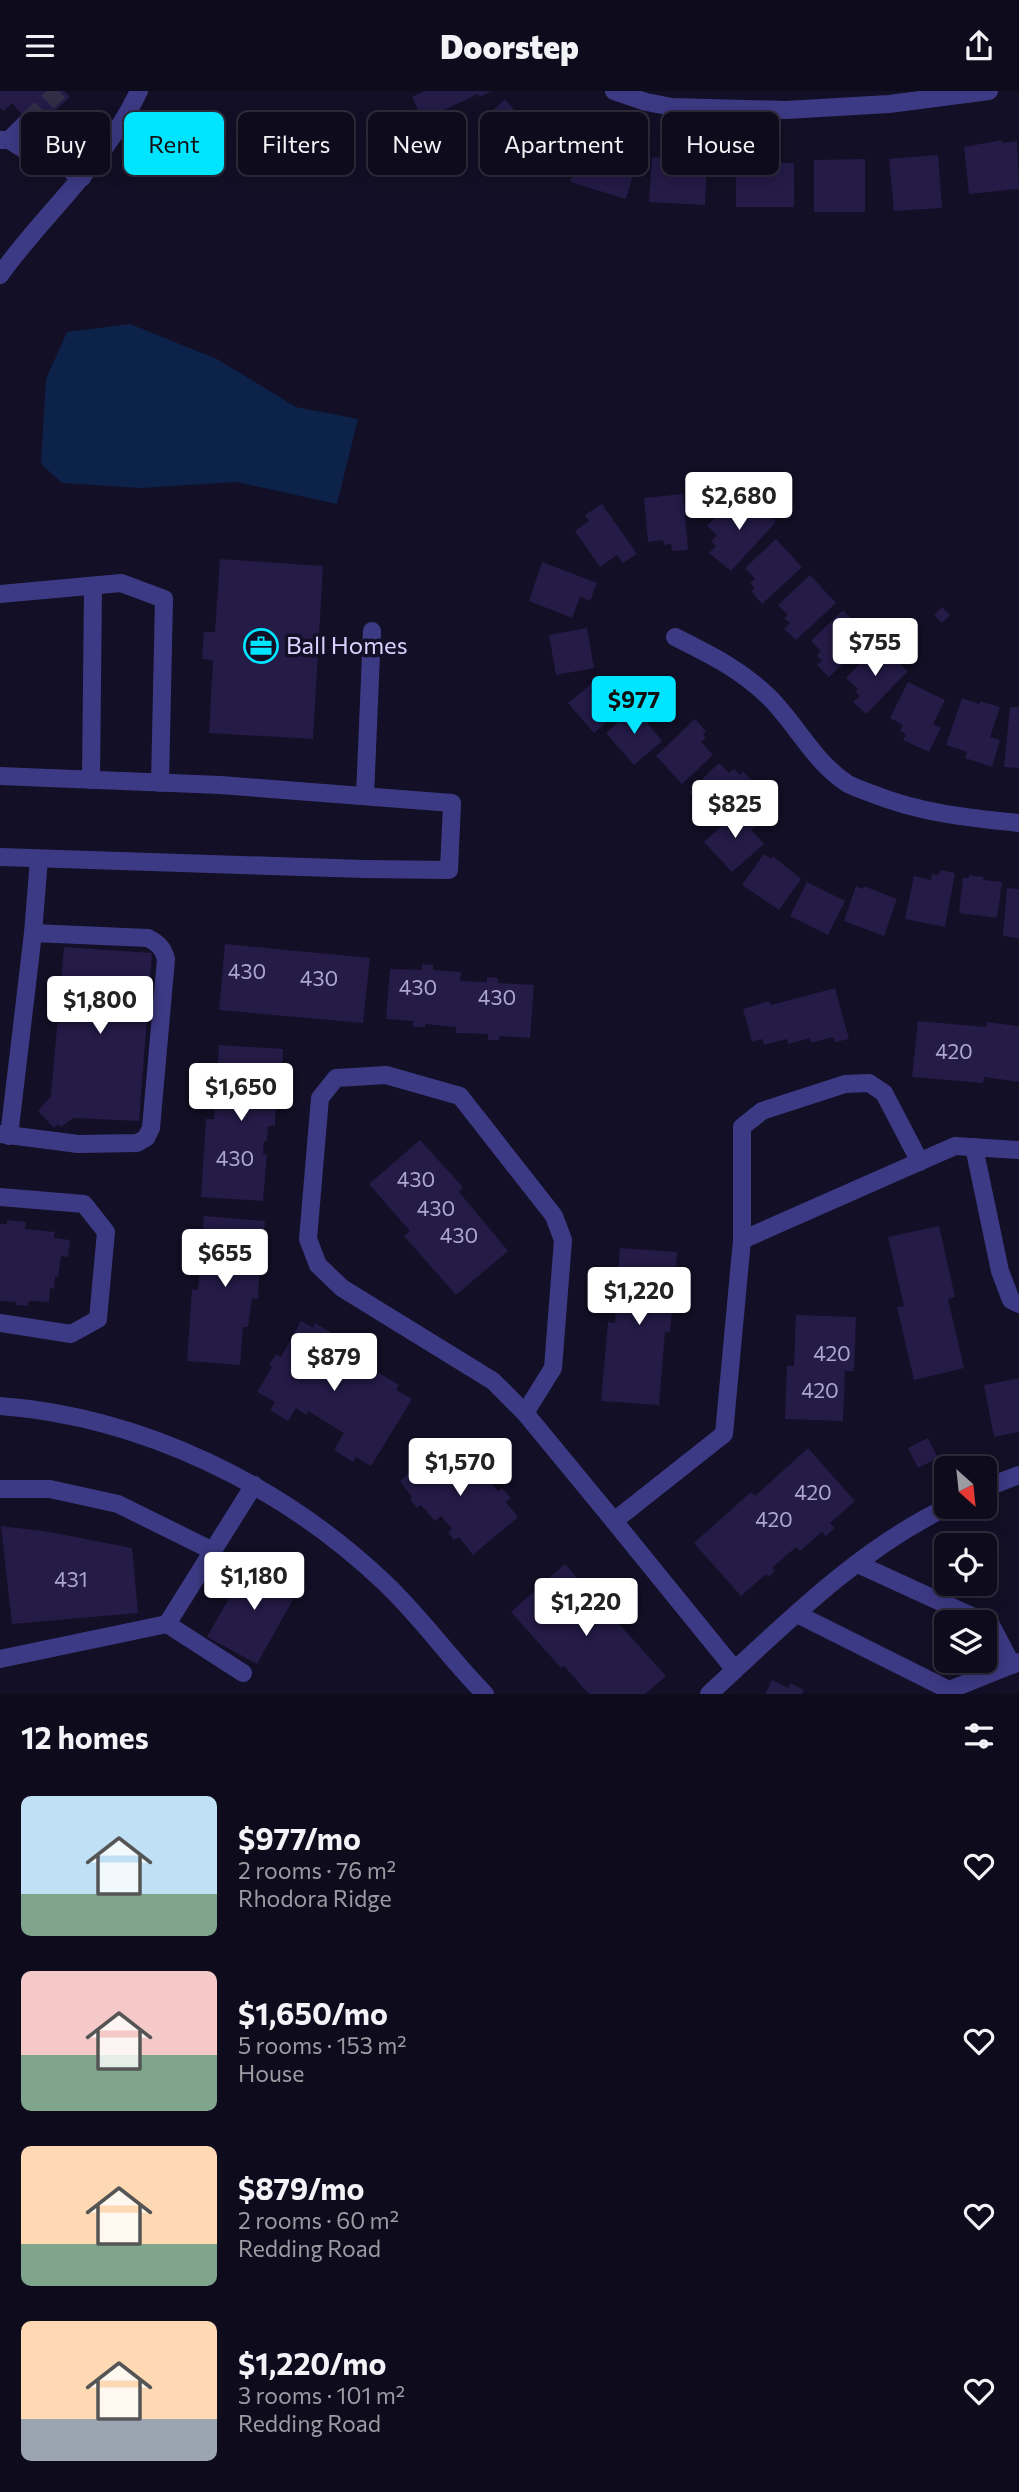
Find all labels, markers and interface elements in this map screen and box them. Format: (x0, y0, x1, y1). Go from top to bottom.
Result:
text: Doorstep (440, 26, 579, 66)
icon: menu (21, 27, 59, 65)
icon: share (960, 27, 998, 65)
chip: Buy (21, 112, 110, 175)
chip: Rent (124, 112, 224, 175)
chip: Filters (238, 112, 354, 175)
chip: New (368, 112, 466, 175)
chip: Apartment (480, 112, 648, 175)
chip: House (662, 112, 779, 175)
pin: $2,680 (682, 473, 796, 532)
text: $2,680 (701, 481, 777, 509)
pin: $755 (834, 619, 916, 678)
office icon: Ball Homes (242, 627, 280, 665)
text: $755 (849, 627, 901, 655)
place label: Ball Homes (286, 630, 408, 659)
pin: $977 (593, 677, 675, 736)
text: $977 (608, 685, 660, 713)
pin: $825 (694, 781, 776, 840)
text: $825 (708, 789, 762, 817)
house number: 430 (228, 958, 266, 983)
house number: 430 (300, 965, 338, 990)
house number: 430 (399, 974, 437, 999)
pin: $1,800 (43, 977, 157, 1036)
house number: 430 (478, 984, 516, 1009)
text: $1,800 (63, 985, 137, 1013)
house number: 420 (935, 1038, 973, 1063)
pin: $1,650 (184, 1063, 298, 1123)
text: $1,650 (205, 1072, 277, 1100)
house number: 430 (216, 1145, 254, 1170)
house number: 430 (397, 1166, 435, 1191)
house number: 430 (417, 1195, 455, 1220)
house number: 430 (440, 1222, 478, 1247)
pin: $655 (184, 1229, 266, 1289)
text: $655 (198, 1238, 252, 1266)
pin: $1,220 (582, 1267, 696, 1327)
text: $1,220 (604, 1276, 674, 1304)
pin: $879 (293, 1333, 375, 1393)
house number: 420 (813, 1340, 851, 1365)
text: $879 (307, 1342, 361, 1370)
house number: 420 (801, 1377, 839, 1402)
pin: $1,570 (403, 1439, 517, 1498)
text: $1,570 (425, 1447, 495, 1475)
north arrow (934, 1456, 998, 1519)
map controls (934, 1456, 997, 1673)
house number: 420 (794, 1479, 832, 1504)
house number: 420 (755, 1506, 793, 1531)
button: locate (934, 1533, 997, 1596)
pin: $1,180 (197, 1553, 311, 1612)
text: $1,180 (220, 1561, 288, 1589)
house number: 431 (54, 1566, 88, 1591)
pin: $1,220 (529, 1579, 643, 1638)
text: $1,220 (551, 1587, 621, 1615)
button: layers (934, 1610, 997, 1673)
icon: filters (960, 1717, 998, 1755)
text: 12 homes (21, 1718, 149, 1755)
text: $977/mo (238, 1819, 361, 1856)
icon: home (77, 1824, 161, 1908)
icon: heart (960, 1847, 998, 1885)
text: 2 rooms · 76 m² (238, 1856, 396, 1884)
text: Rhodora Ridge (238, 1884, 392, 1912)
text: $1,650/mo (238, 1994, 388, 2031)
icon: home (77, 1999, 161, 2083)
icon: heart (960, 2022, 998, 2060)
text: 5 rooms · 153 m² (238, 2031, 407, 2059)
text: House (238, 2059, 304, 2087)
text: $879/mo (238, 2169, 364, 2206)
icon: home (77, 2174, 161, 2258)
icon: heart (960, 2197, 998, 2235)
text: 2 rooms · 60 m² (238, 2206, 399, 2234)
text: Redding Road (238, 2234, 381, 2262)
text: $1,220/mo (238, 2344, 386, 2381)
icon: home (77, 2349, 161, 2433)
icon: heart (960, 2372, 998, 2410)
text: 3 rooms · 101 m² (238, 2381, 405, 2409)
text: Redding Road (238, 2409, 381, 2437)

